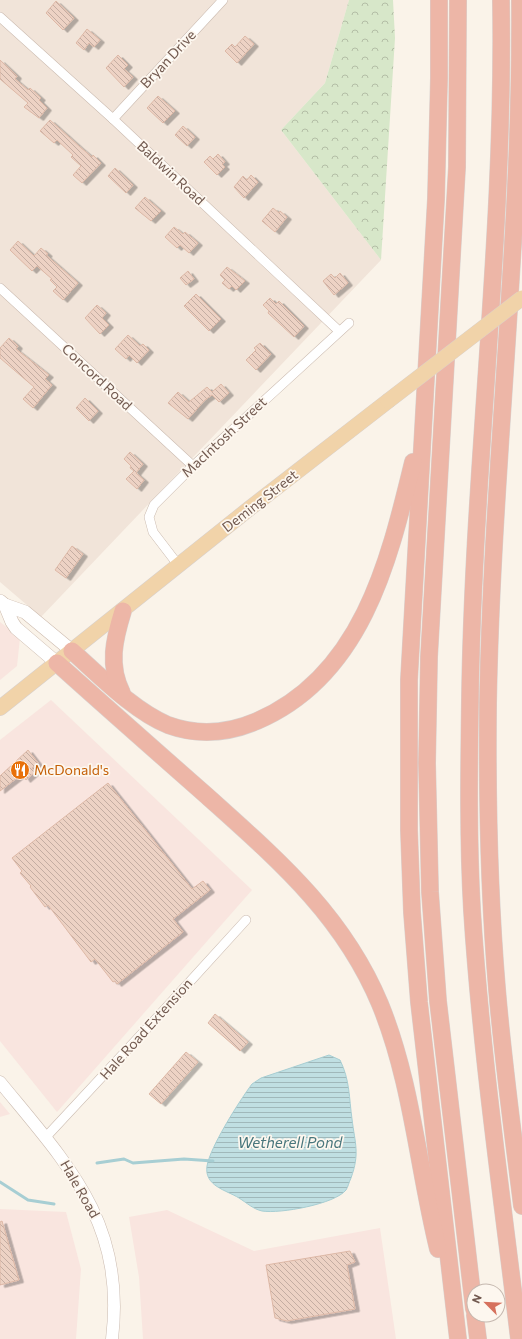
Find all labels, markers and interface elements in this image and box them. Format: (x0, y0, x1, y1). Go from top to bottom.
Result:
street label: Bryan Drive (136, 26, 199, 91)
street label: Baldwin Road (134, 137, 209, 208)
street label: Concord Road (59, 340, 136, 414)
street label: MacIntosh Street (178, 393, 270, 480)
street label: Deming Street (218, 466, 301, 535)
restaurant icon: McDonald's (9, 759, 31, 781)
place label: McDonald's (34, 761, 109, 778)
street label: Hale Road Extension (96, 975, 195, 1083)
water label: Wetherell Pond (238, 1133, 344, 1151)
street label: Hale Road (57, 1157, 104, 1221)
north arrow (466, 1283, 506, 1323)
text: N (469, 1292, 484, 1305)

